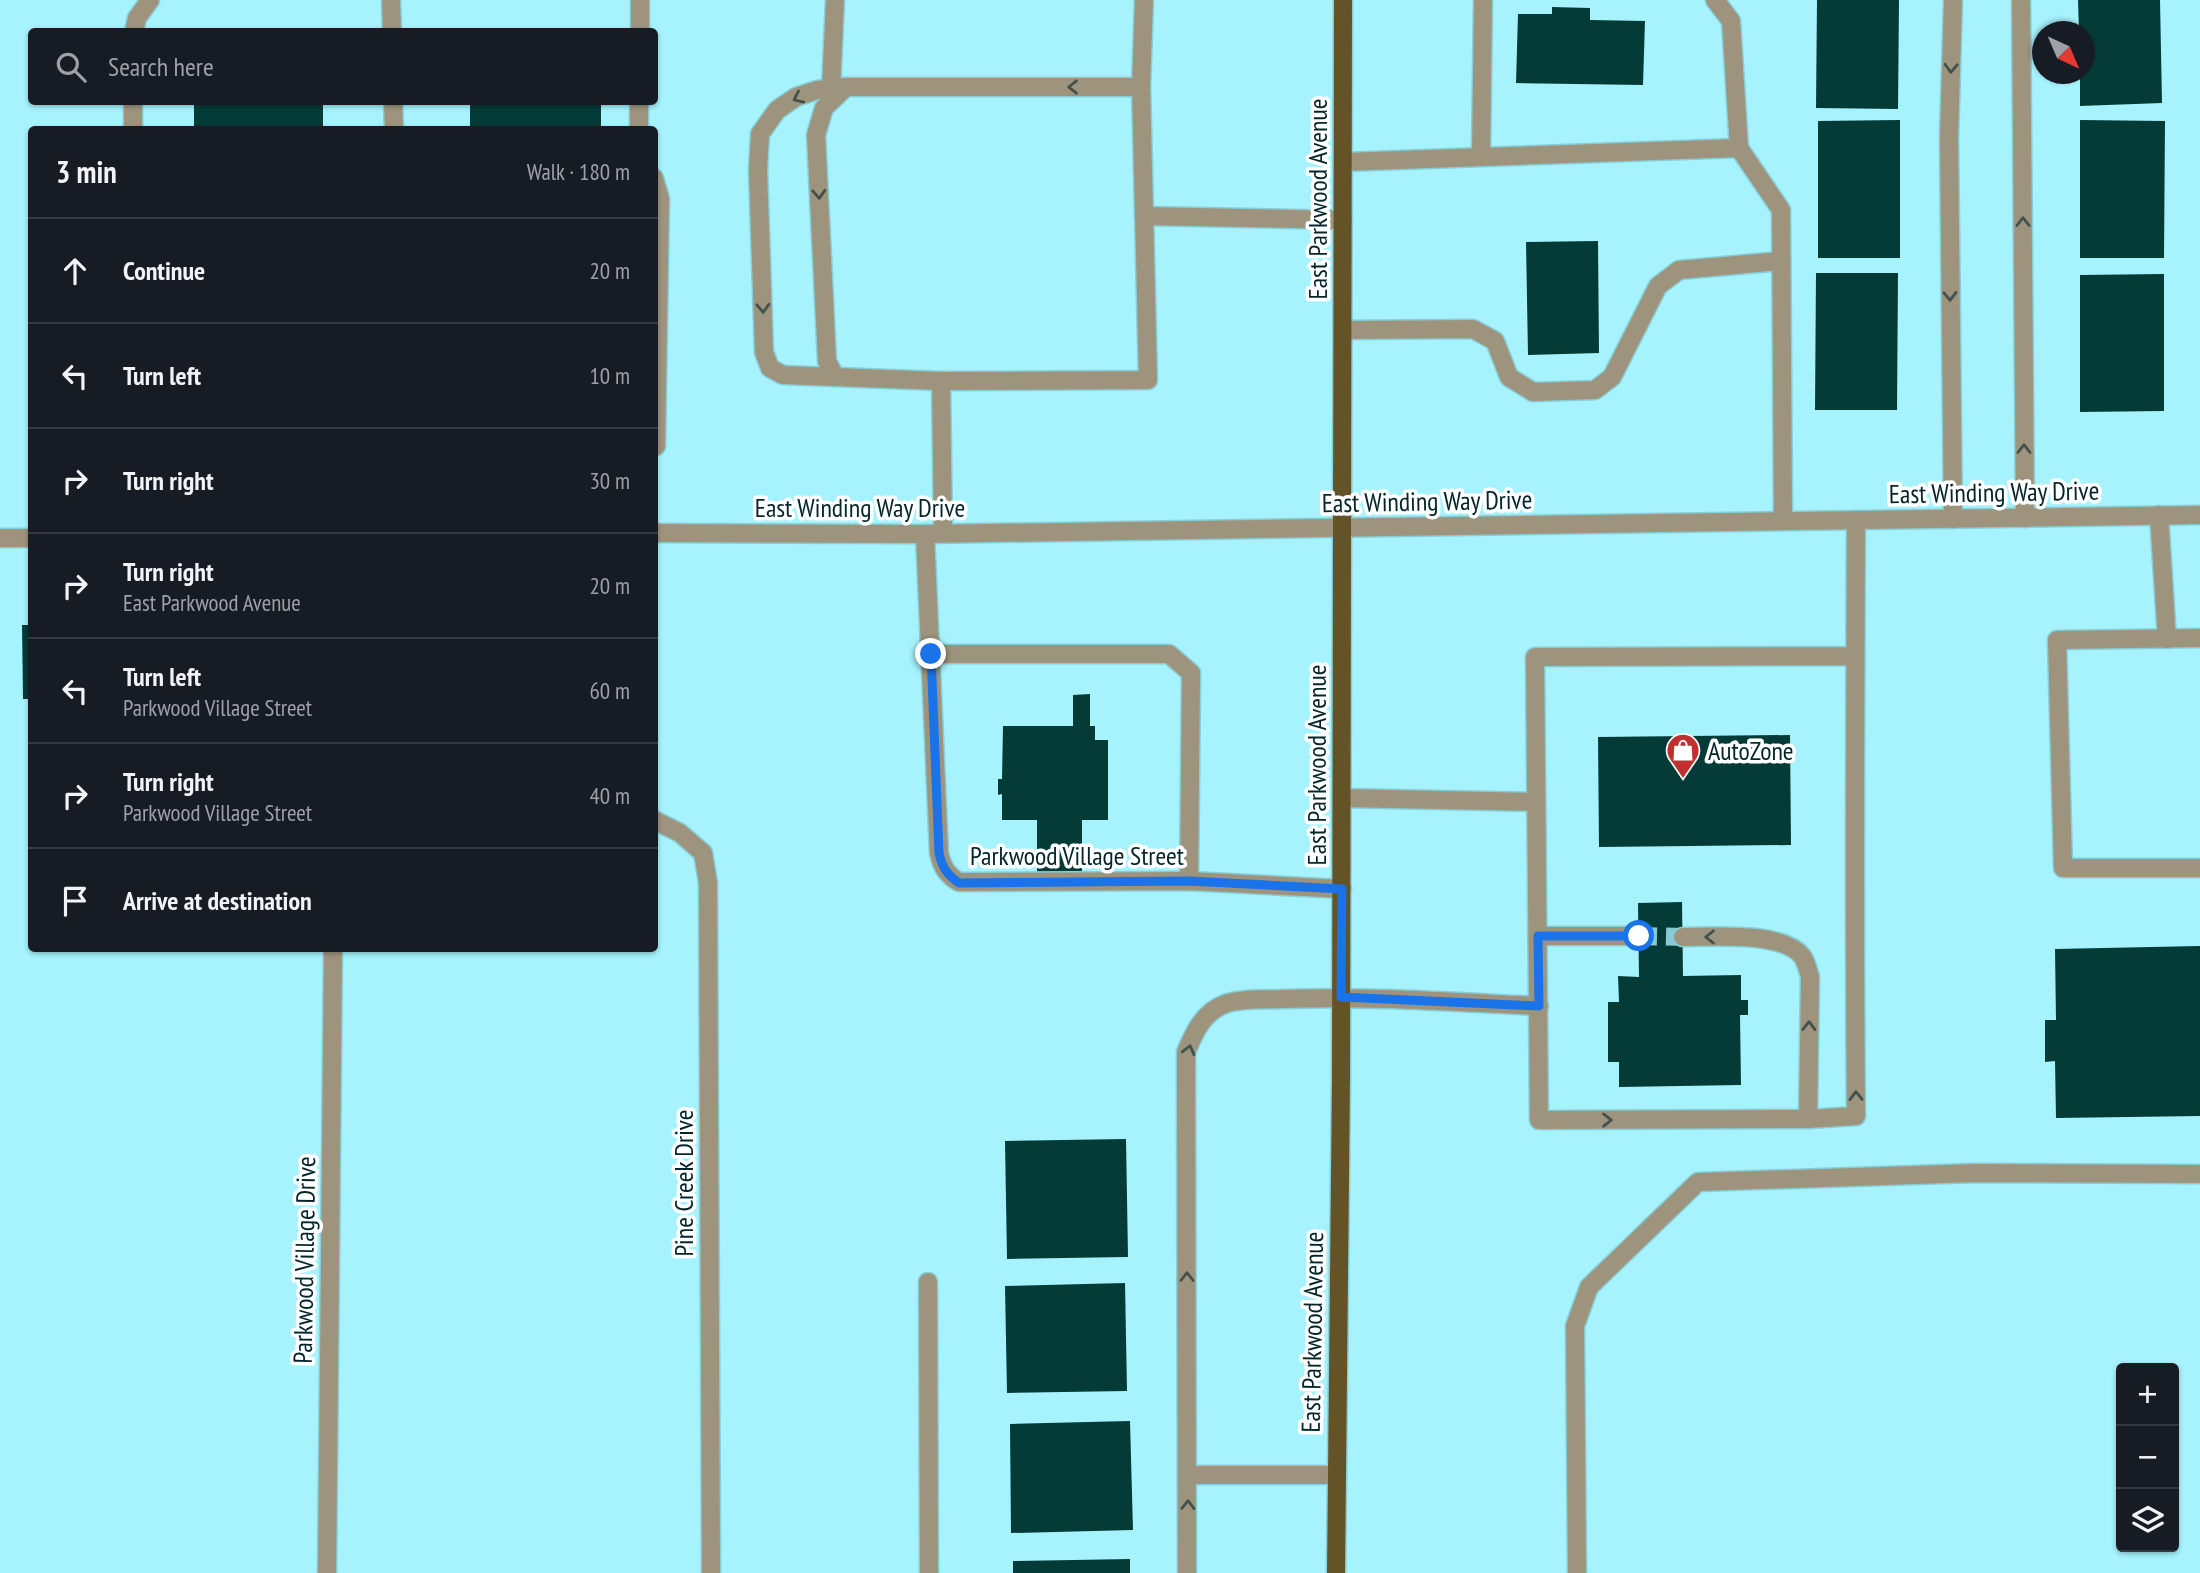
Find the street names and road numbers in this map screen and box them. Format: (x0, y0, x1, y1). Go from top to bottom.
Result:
street label: East Parkwood Avenue (1301, 98, 1334, 300)
street label: East Winding Way Drive (1888, 474, 2100, 510)
street label: East Winding Way Drive (1321, 483, 1533, 519)
street label: East Winding Way Drive (755, 491, 965, 524)
street label: East Parkwood Avenue (1300, 664, 1333, 866)
street label: Parkwood Village Street (970, 839, 1184, 872)
street label: Pine Creek Drive (667, 1109, 700, 1257)
street label: Parkwood Village Drive (286, 1156, 322, 1364)
street label: East Parkwood Avenue (1294, 1231, 1330, 1433)

